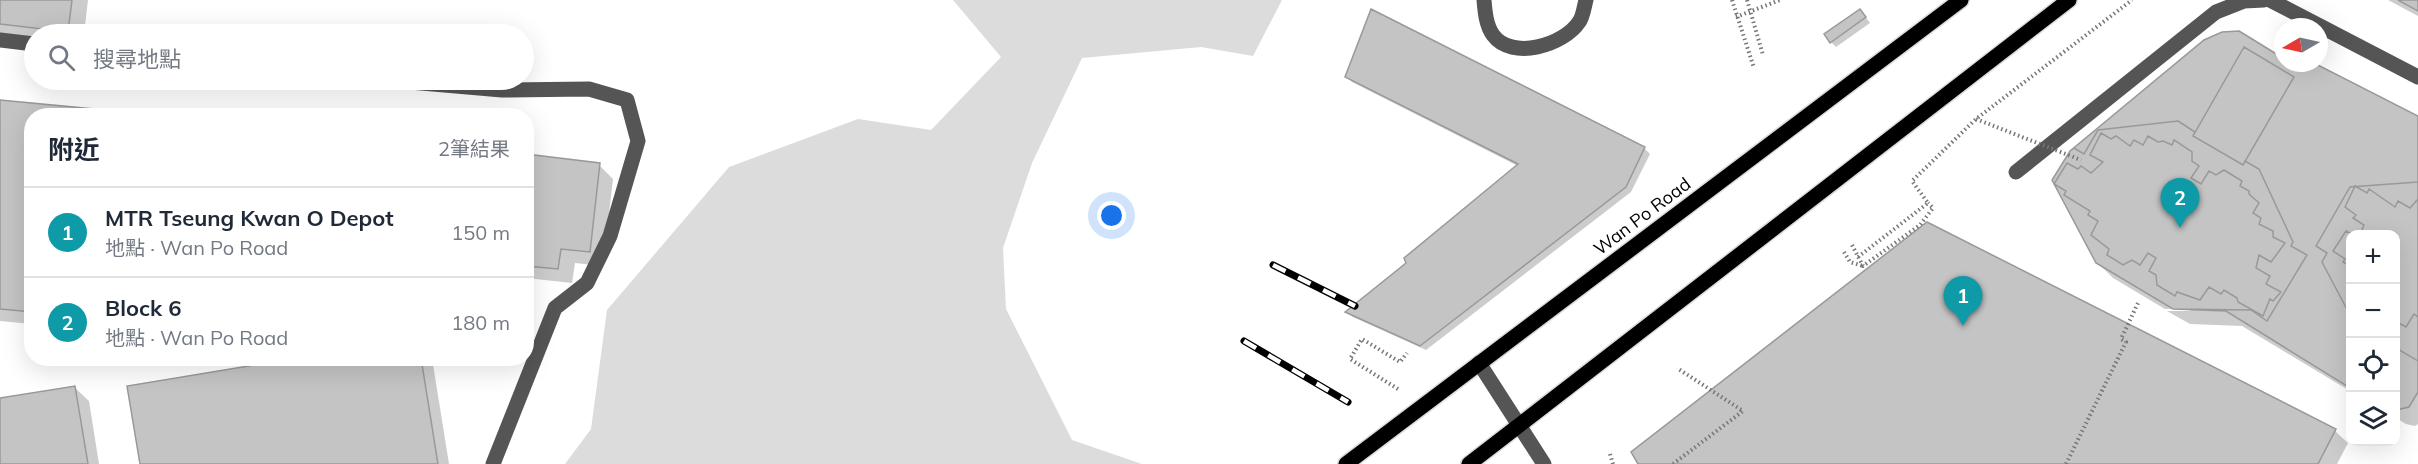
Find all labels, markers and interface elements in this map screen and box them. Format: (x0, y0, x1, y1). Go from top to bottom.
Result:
north arrow (2274, 18, 2328, 72)
search box (24, 24, 534, 90)
icon: search (45, 41, 78, 74)
text: 搜尋地點 (93, 45, 181, 73)
text: 附近 (48, 133, 100, 166)
text: 2筆結果 (438, 136, 510, 161)
street label: Wan Po Road (1589, 172, 1695, 260)
pin: 2 (2160, 178, 2200, 228)
your location (1097, 201, 1126, 230)
text: MTR Tseung Kwan O Depot (105, 204, 394, 232)
text: 1 (62, 220, 74, 245)
text: 150 m (451, 220, 510, 245)
map controls (2346, 230, 2400, 446)
button: + (2346, 230, 2400, 284)
text: 地點 · Wan Po Road (105, 235, 288, 260)
pin: 1 (1944, 276, 1982, 326)
button: − (2346, 284, 2400, 338)
text: Block 6 (105, 294, 181, 322)
text: 2 (62, 310, 74, 335)
text: 180 m (451, 310, 510, 335)
text: 地點 · Wan Po Road (105, 325, 288, 350)
button: locate (2346, 338, 2400, 392)
button: layers (2346, 392, 2400, 446)

